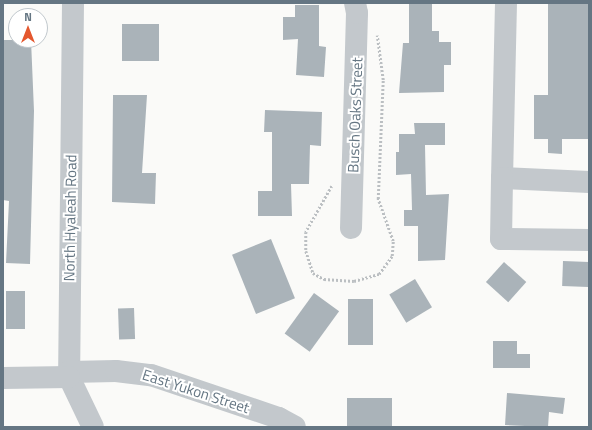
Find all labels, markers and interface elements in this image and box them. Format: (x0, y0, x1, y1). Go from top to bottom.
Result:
north arrow (8, 8, 48, 48)
text: N (24, 9, 32, 25)
street label: Busch Oaks Street (344, 57, 366, 173)
street label: North Hyaleah Road (60, 154, 80, 282)
street label: East Yukon Street (140, 365, 252, 417)

